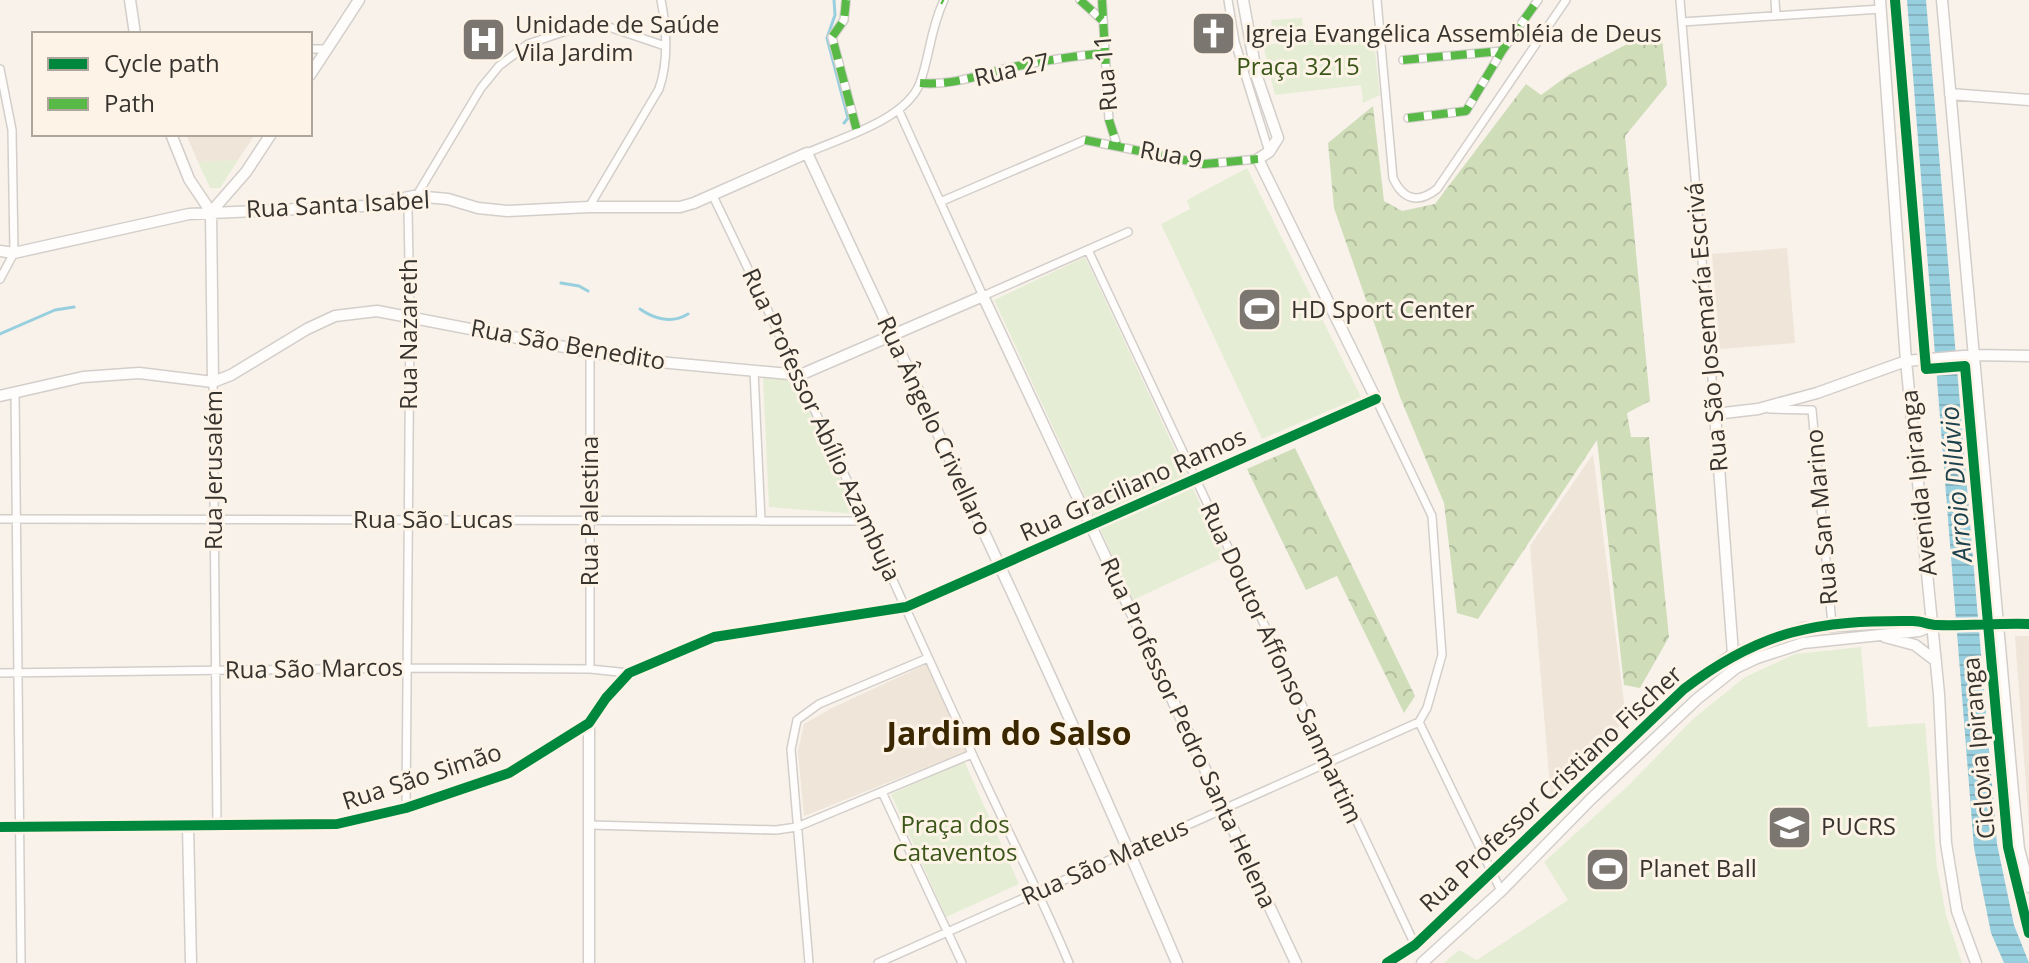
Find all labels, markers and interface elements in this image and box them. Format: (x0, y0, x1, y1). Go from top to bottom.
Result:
place label: Unidade de Saúde Vila Jardim (515, 7, 719, 68)
church icon: Igreja Evangélica Assembléia de Deus (1190, 10, 1238, 58)
hospital icon: Unidade de Saúde Vila Jardim (460, 15, 508, 63)
place label: Igreja Evangélica Assembléia de Deus (1245, 16, 1662, 49)
legend (32, 32, 312, 136)
street label: Rua 11 (1085, 34, 1124, 113)
street label: Rua 27 (971, 44, 1053, 93)
text: Cycle path (104, 46, 220, 79)
park label: Praça 3215 (1236, 49, 1360, 82)
text: Path (104, 86, 155, 119)
street label: Rua 9 (1137, 132, 1205, 175)
street label: Rua São Josemaría Escrivá (1676, 181, 1735, 473)
street label: Rua Santa Isabel (245, 182, 431, 225)
street label: Rua Nazareth (391, 258, 424, 410)
street label: Rua Professor Abílio Azambuja (735, 262, 910, 586)
sports icon: HD Sport Center (1236, 286, 1284, 334)
place label: HD Sport Center (1291, 292, 1475, 325)
street label: Rua São Benedito (468, 310, 668, 377)
street label: Rua Ângelo Crivellaro (870, 310, 1001, 540)
street label: Avenida Ipiranga (1891, 388, 1944, 578)
street label: Rua Jerusalém (196, 390, 229, 550)
water label: Arroio Dilúvio (1930, 405, 1980, 566)
street label: Rua Graciliano Ramos (1014, 419, 1251, 548)
street label: Rua San Marino (1796, 428, 1845, 606)
street label: Rua Palestina (572, 436, 605, 586)
street label: Rua Doutor Affonso Sanmartim (1193, 496, 1371, 828)
street label: Rua São Lucas (353, 502, 513, 535)
street label: Rua Professor Pedro Santa Helena (1093, 551, 1285, 913)
street label: Rua São Marcos (225, 649, 403, 686)
street label: Ciclovia Ipiranga (1953, 656, 2002, 840)
street label: Rua Professor Cristiano Fischer (1412, 657, 1689, 919)
district label: Jardim do Salso (883, 711, 1132, 754)
street label: Rua São Simão (338, 734, 505, 817)
school or university icon: PUCRS (1766, 803, 1814, 851)
park label: Praça dos Cataventos (893, 807, 1017, 868)
street label: Rua São Mateus (1016, 809, 1193, 912)
place label: PUCRS (1821, 809, 1896, 842)
sports icon: Planet Ball (1584, 845, 1632, 893)
place label: Planet Ball (1639, 851, 1757, 884)

